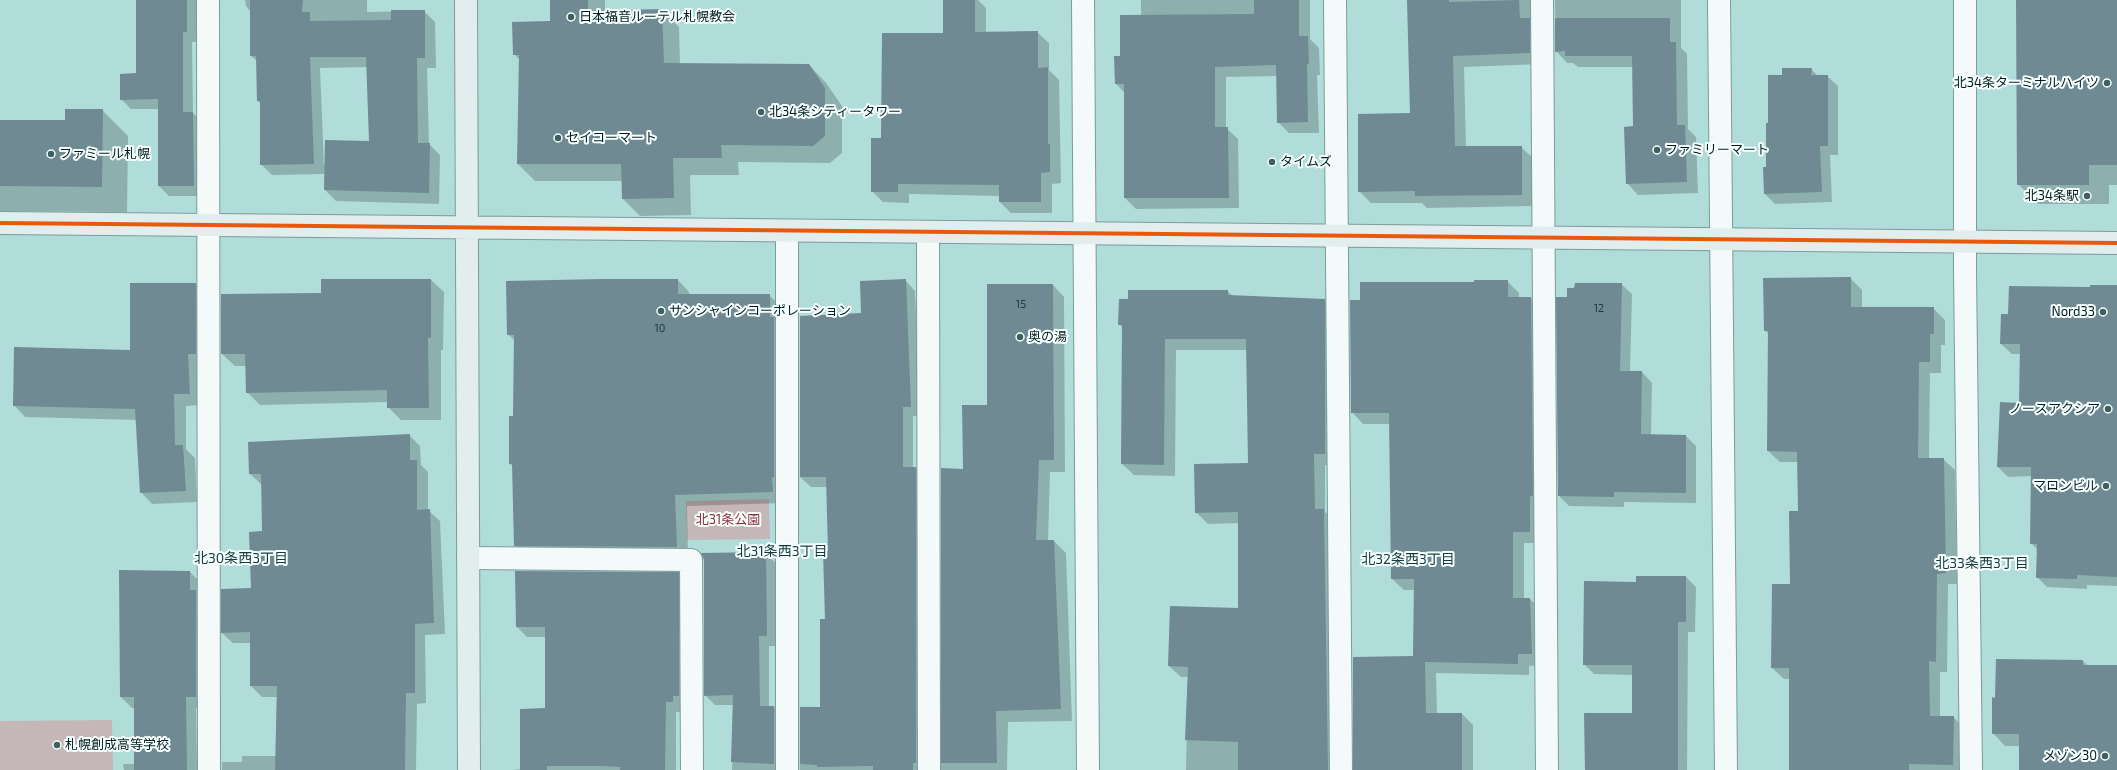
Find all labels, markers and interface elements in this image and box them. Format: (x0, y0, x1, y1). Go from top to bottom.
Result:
place label: 日本福音ルーテル札幌教会 (579, 9, 735, 25)
marker: 日本福音ルーテル札幌教会 (566, 12, 576, 22)
place label: 北34条ターミナルハイツ (1954, 75, 2099, 91)
marker: 北34条ターミナルハイツ (2102, 78, 2112, 88)
place label: 北34条シティータワー (769, 104, 901, 120)
marker: 北34条シティータワー (756, 107, 766, 117)
place label: セイコーマート (566, 130, 657, 146)
marker: セイコーマート (553, 133, 563, 143)
place label: ファミリーマート (1665, 142, 1769, 158)
marker: ファミリーマート (1652, 145, 1662, 155)
place label: ファミール札幌 (59, 146, 150, 162)
marker: ファミール札幌 (46, 149, 56, 159)
place label: タイムズ (1280, 154, 1332, 170)
marker: タイムズ (1267, 157, 1277, 167)
place label: 北34条駅 (2025, 188, 2079, 204)
marker: 北34条駅 (2082, 191, 2092, 201)
house number: 15 (1016, 297, 1026, 311)
house number: 12 (1594, 301, 1604, 315)
place label: サンシャインコーポレーション (669, 303, 851, 319)
place label: Nord33 (2051, 304, 2095, 320)
marker: サンシャインコーポレーション (656, 306, 666, 316)
marker: Nord33 (2098, 307, 2108, 317)
house number: 10 (654, 321, 666, 335)
place label: 奥の湯 (1028, 329, 1067, 345)
marker: 奥の湯 (1015, 332, 1025, 342)
place label: ノースアクシア (2009, 401, 2100, 417)
marker: ノースアクシア (2103, 404, 2113, 414)
place label: マロンビル (2033, 478, 2098, 494)
marker: マロンビル (2101, 481, 2111, 491)
park label: 北31条公園 (696, 512, 760, 528)
district label: 北31条西3丁目 (736, 543, 828, 559)
district label: 北30条西3丁目 (194, 550, 288, 566)
district label: 北32条西3丁目 (1361, 551, 1455, 567)
district label: 北33条西3丁目 (1935, 555, 2029, 571)
place label: 札幌創成高等学校 (65, 737, 169, 753)
marker: 札幌創成高等学校 (52, 740, 62, 750)
place label: メゾン30 (2043, 748, 2097, 764)
marker: メゾン30 (2100, 751, 2110, 761)

